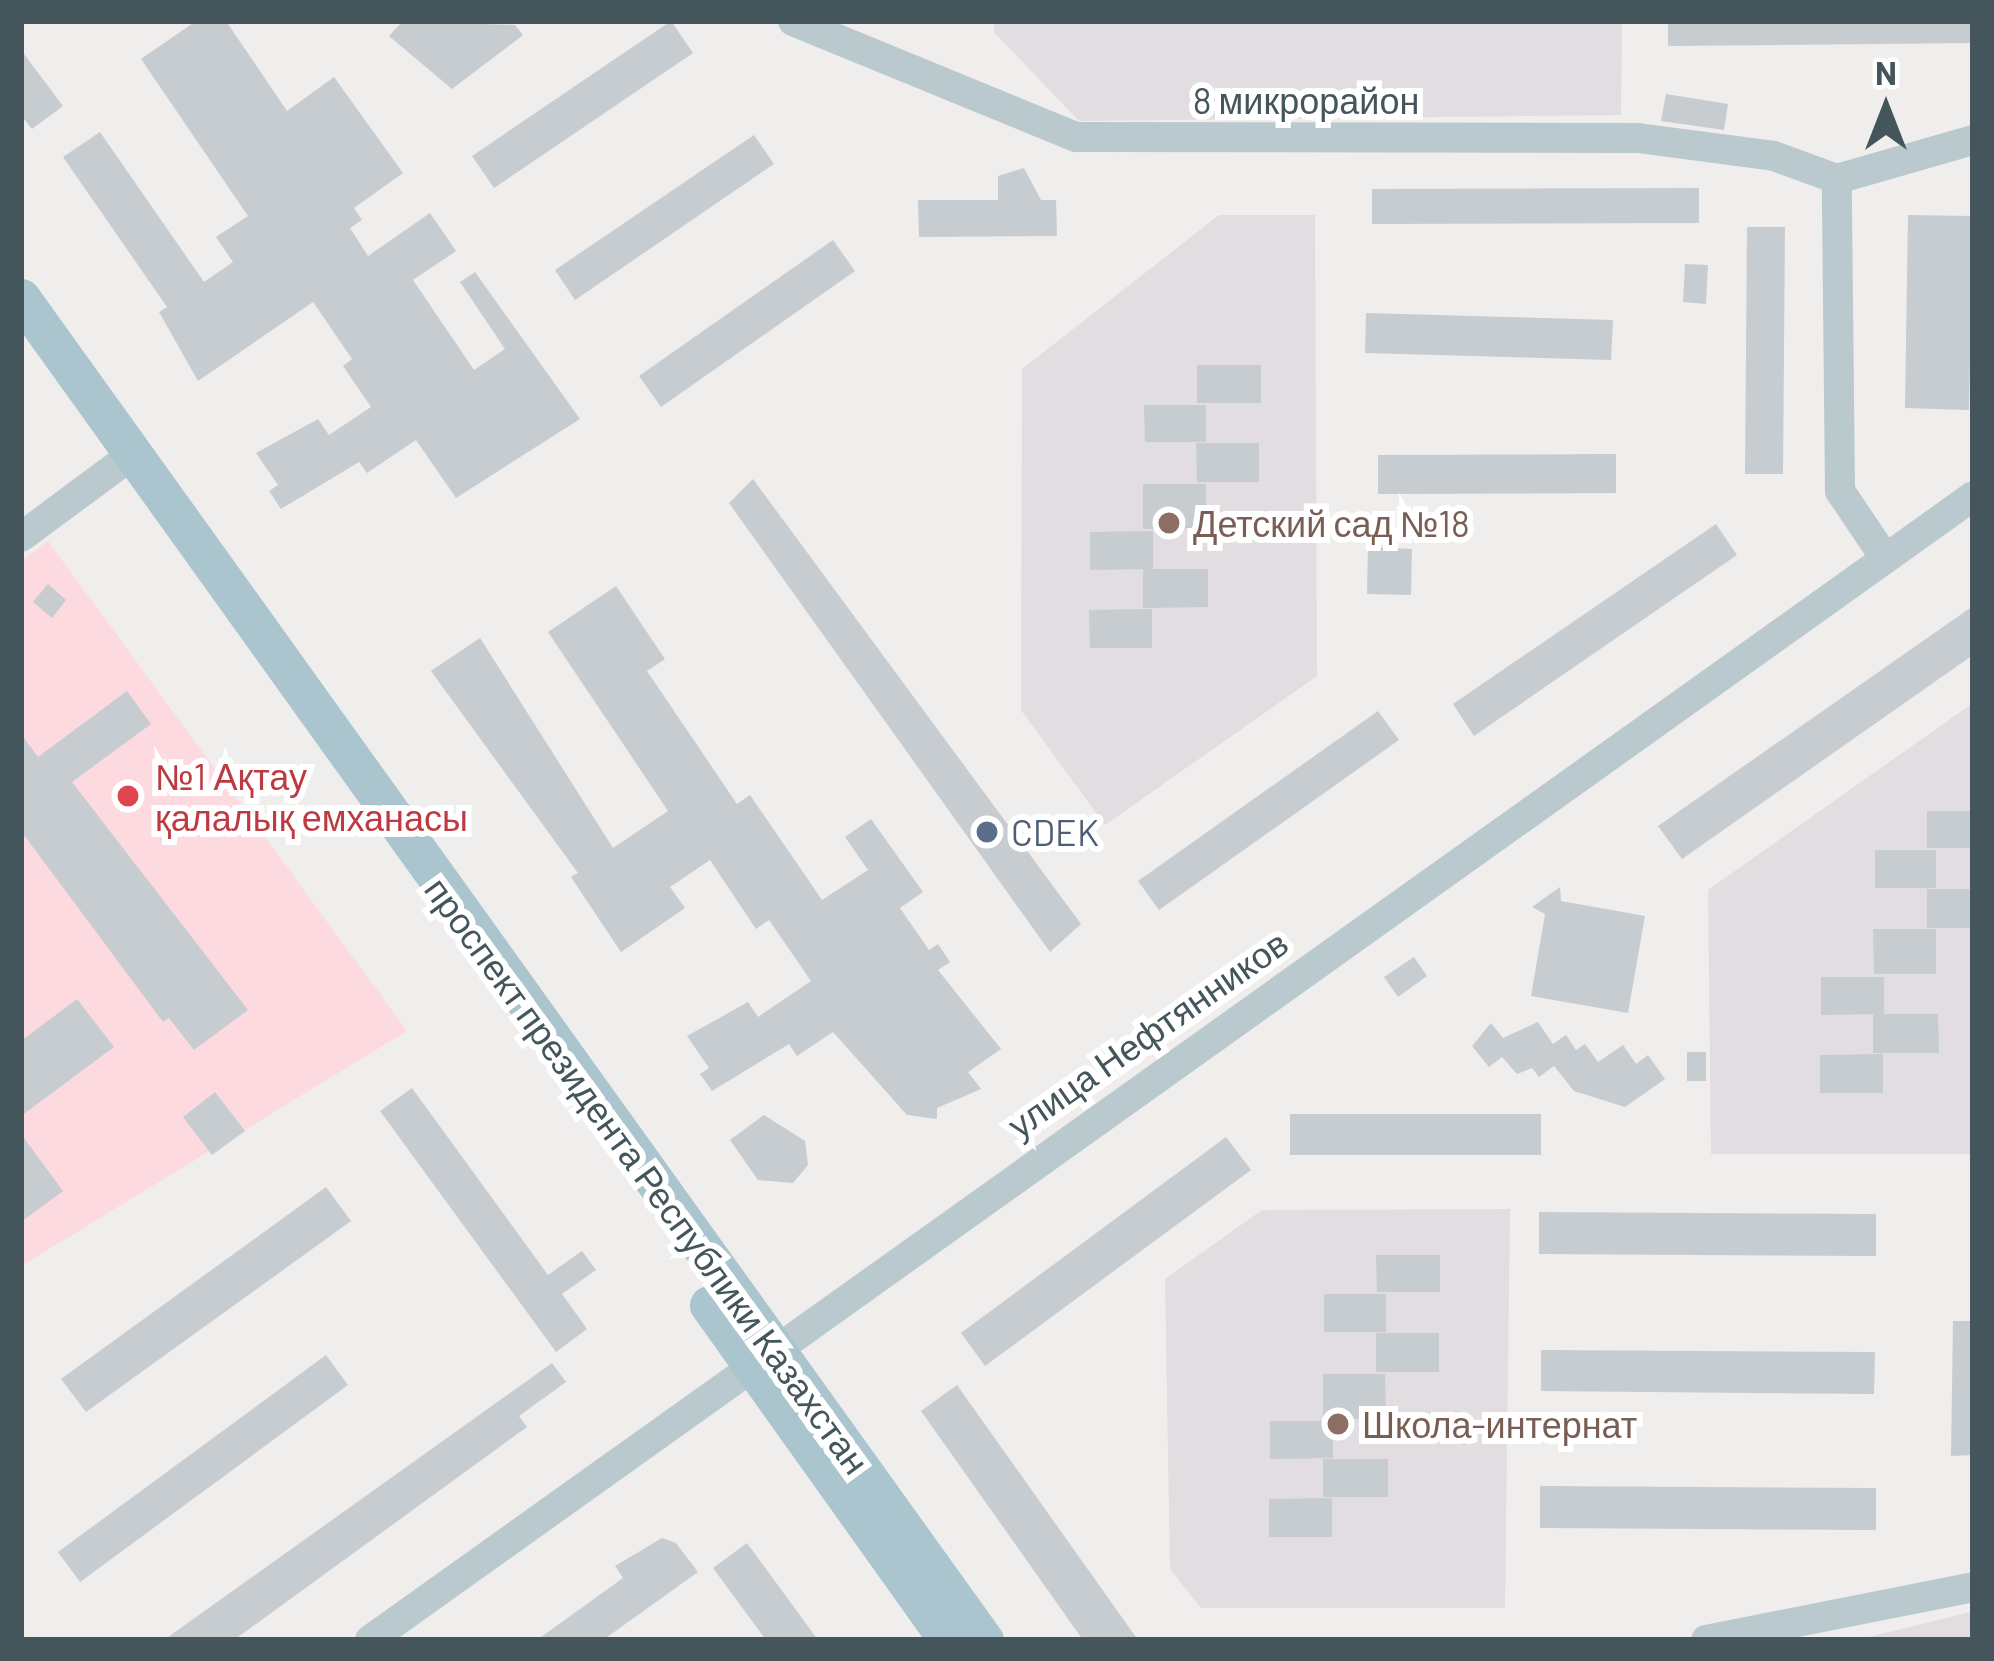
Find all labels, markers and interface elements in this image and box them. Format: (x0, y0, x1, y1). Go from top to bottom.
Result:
north arrow (1826, 48, 1946, 168)
text: N (1875, 52, 1897, 92)
street label: 8 микрорайон (1193, 78, 1419, 122)
place label: Детский сад №18 (1193, 501, 1470, 545)
marker: Детский сад №18 (1156, 510, 1182, 536)
place label: №1 Ақтау қалалық емханасы (155, 753, 468, 838)
marker: №1 Ақтау қалалық емханасы (112, 780, 144, 812)
place label: CDEK (1011, 810, 1099, 854)
marker: CDEK (974, 819, 1000, 845)
street label: проспект президента Республики Казахстан (417, 868, 879, 1482)
street label: улица Нефтянников (999, 920, 1295, 1146)
place label: Школа-интернат (1362, 1402, 1637, 1446)
marker: Школа-интернат (1325, 1411, 1351, 1437)

